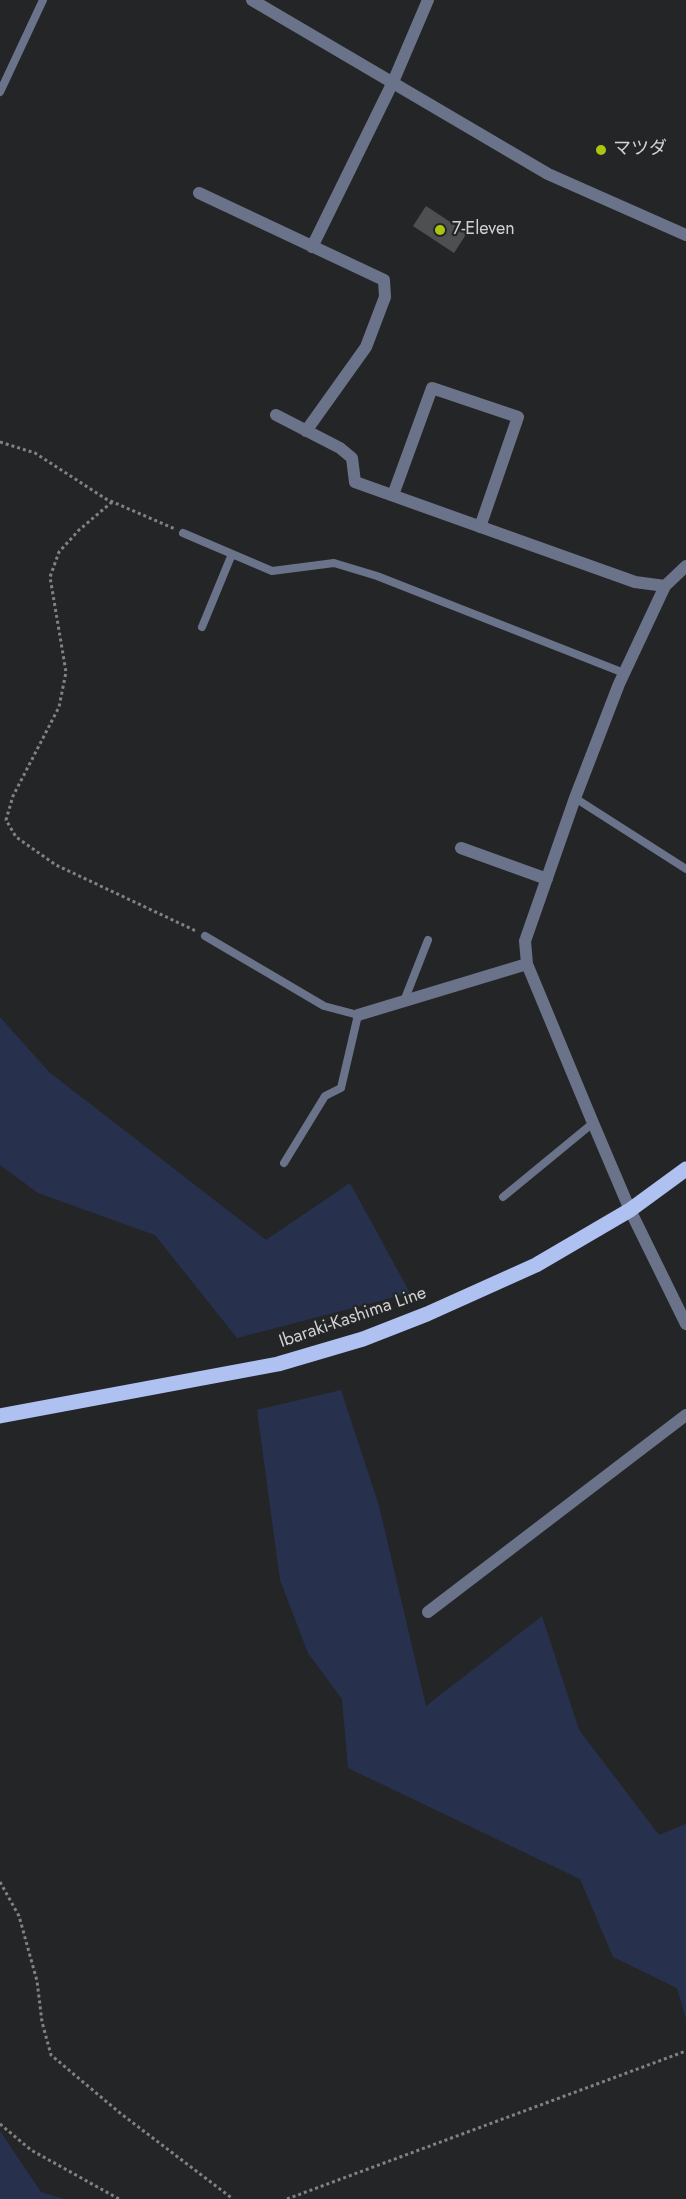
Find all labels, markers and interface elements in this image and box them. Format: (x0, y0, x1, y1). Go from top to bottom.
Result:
place label: マツダ (613, 139, 667, 161)
marker: マツダ (594, 143, 608, 157)
place label: 7-Eleven (452, 219, 515, 241)
marker: 7-Eleven (433, 223, 447, 237)
street label: Ibaraki-Kashima Line (277, 1283, 429, 1353)

